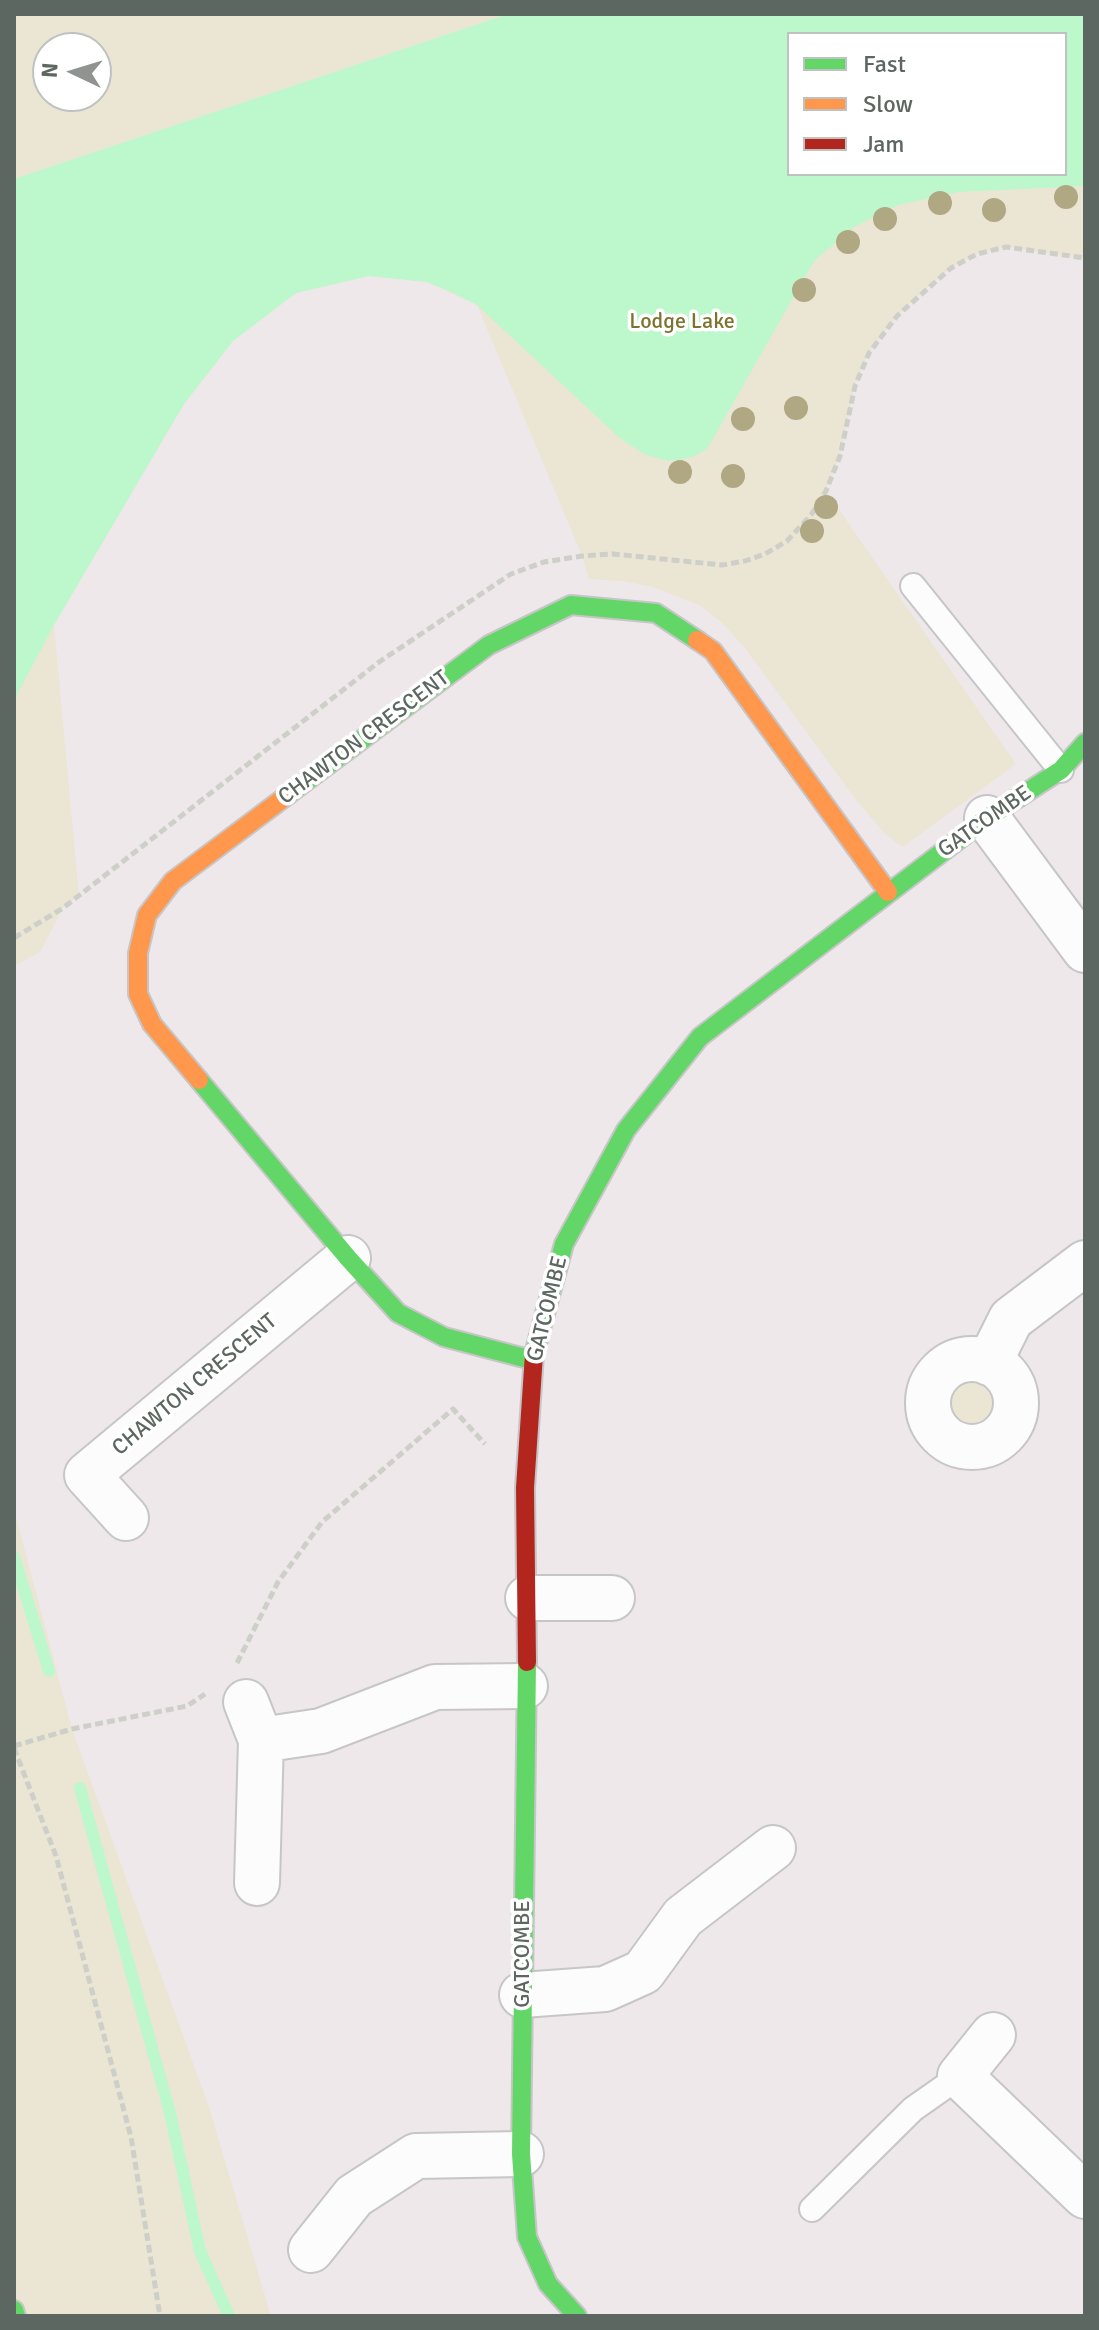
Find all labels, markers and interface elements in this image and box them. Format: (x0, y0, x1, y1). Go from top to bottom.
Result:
north arrow (32, 32, 112, 112)
legend (787, 32, 1067, 176)
text: Fast (863, 49, 906, 79)
text: N (36, 62, 64, 79)
text: Slow (863, 89, 913, 119)
text: Jam (863, 129, 904, 159)
park label: Lodge Lake (629, 309, 735, 335)
street label: CHAWTON CRESCENT (273, 665, 455, 811)
street label: GATCOMBE (933, 780, 1037, 864)
street label: GATCOMBE (522, 1254, 574, 1364)
street label: CHAWTON CRESCENT (107, 1308, 283, 1462)
street label: GATCOMBE (510, 1900, 536, 2008)

